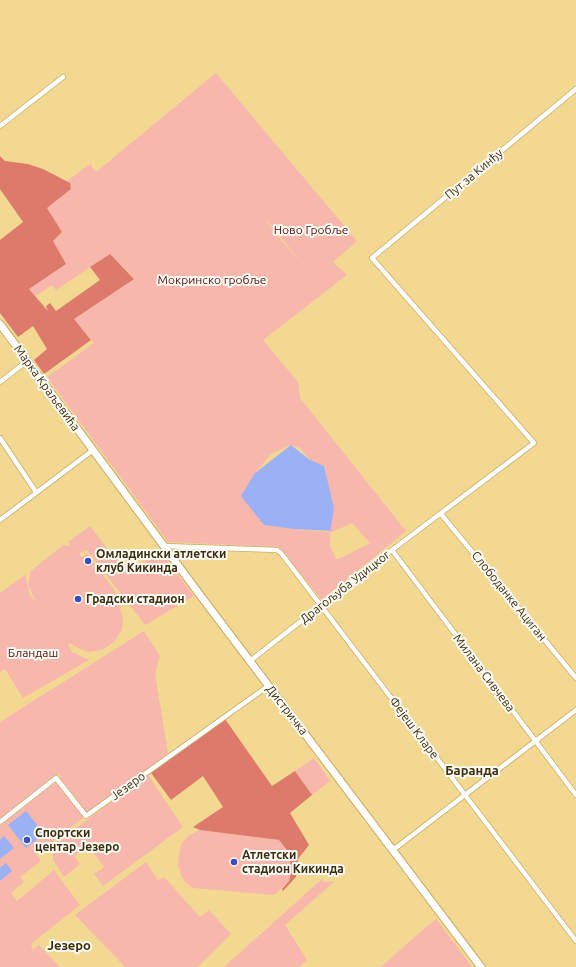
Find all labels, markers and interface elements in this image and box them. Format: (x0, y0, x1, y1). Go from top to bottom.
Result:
street label: Пут за Кинђу (442, 146, 506, 202)
park label: Ново Гробље (274, 223, 348, 237)
park label: Мокринско гробље (158, 273, 266, 287)
street label: Марка Краљевића (11, 342, 83, 434)
place label: Омладински атлетски клуб Кикинда (96, 547, 226, 575)
street label: Драгољуба Удицког (297, 547, 393, 627)
street label: Слободанке Ациган (468, 548, 550, 644)
marker: Омладински атлетски клуб Кикинда (83, 556, 93, 566)
place label: Градски стадион (86, 592, 185, 606)
marker: Градски стадион (73, 594, 83, 604)
street label: Милана Сивчева (450, 631, 518, 715)
park label: Бландаш (8, 646, 58, 660)
street label: Дистричка (263, 682, 311, 738)
street label: Фејеш Кларе (386, 694, 442, 762)
district label: Баранда (445, 763, 499, 779)
street label: Језеро (108, 769, 148, 803)
place label: Спортски центар Језеро (35, 826, 119, 854)
marker: Спортски центар Језеро (22, 835, 32, 845)
place label: Атлетски стадион Кикинда (242, 848, 344, 876)
marker: Атлетски стадион Кикинда (229, 857, 239, 867)
district label: Језеро (47, 938, 91, 954)

